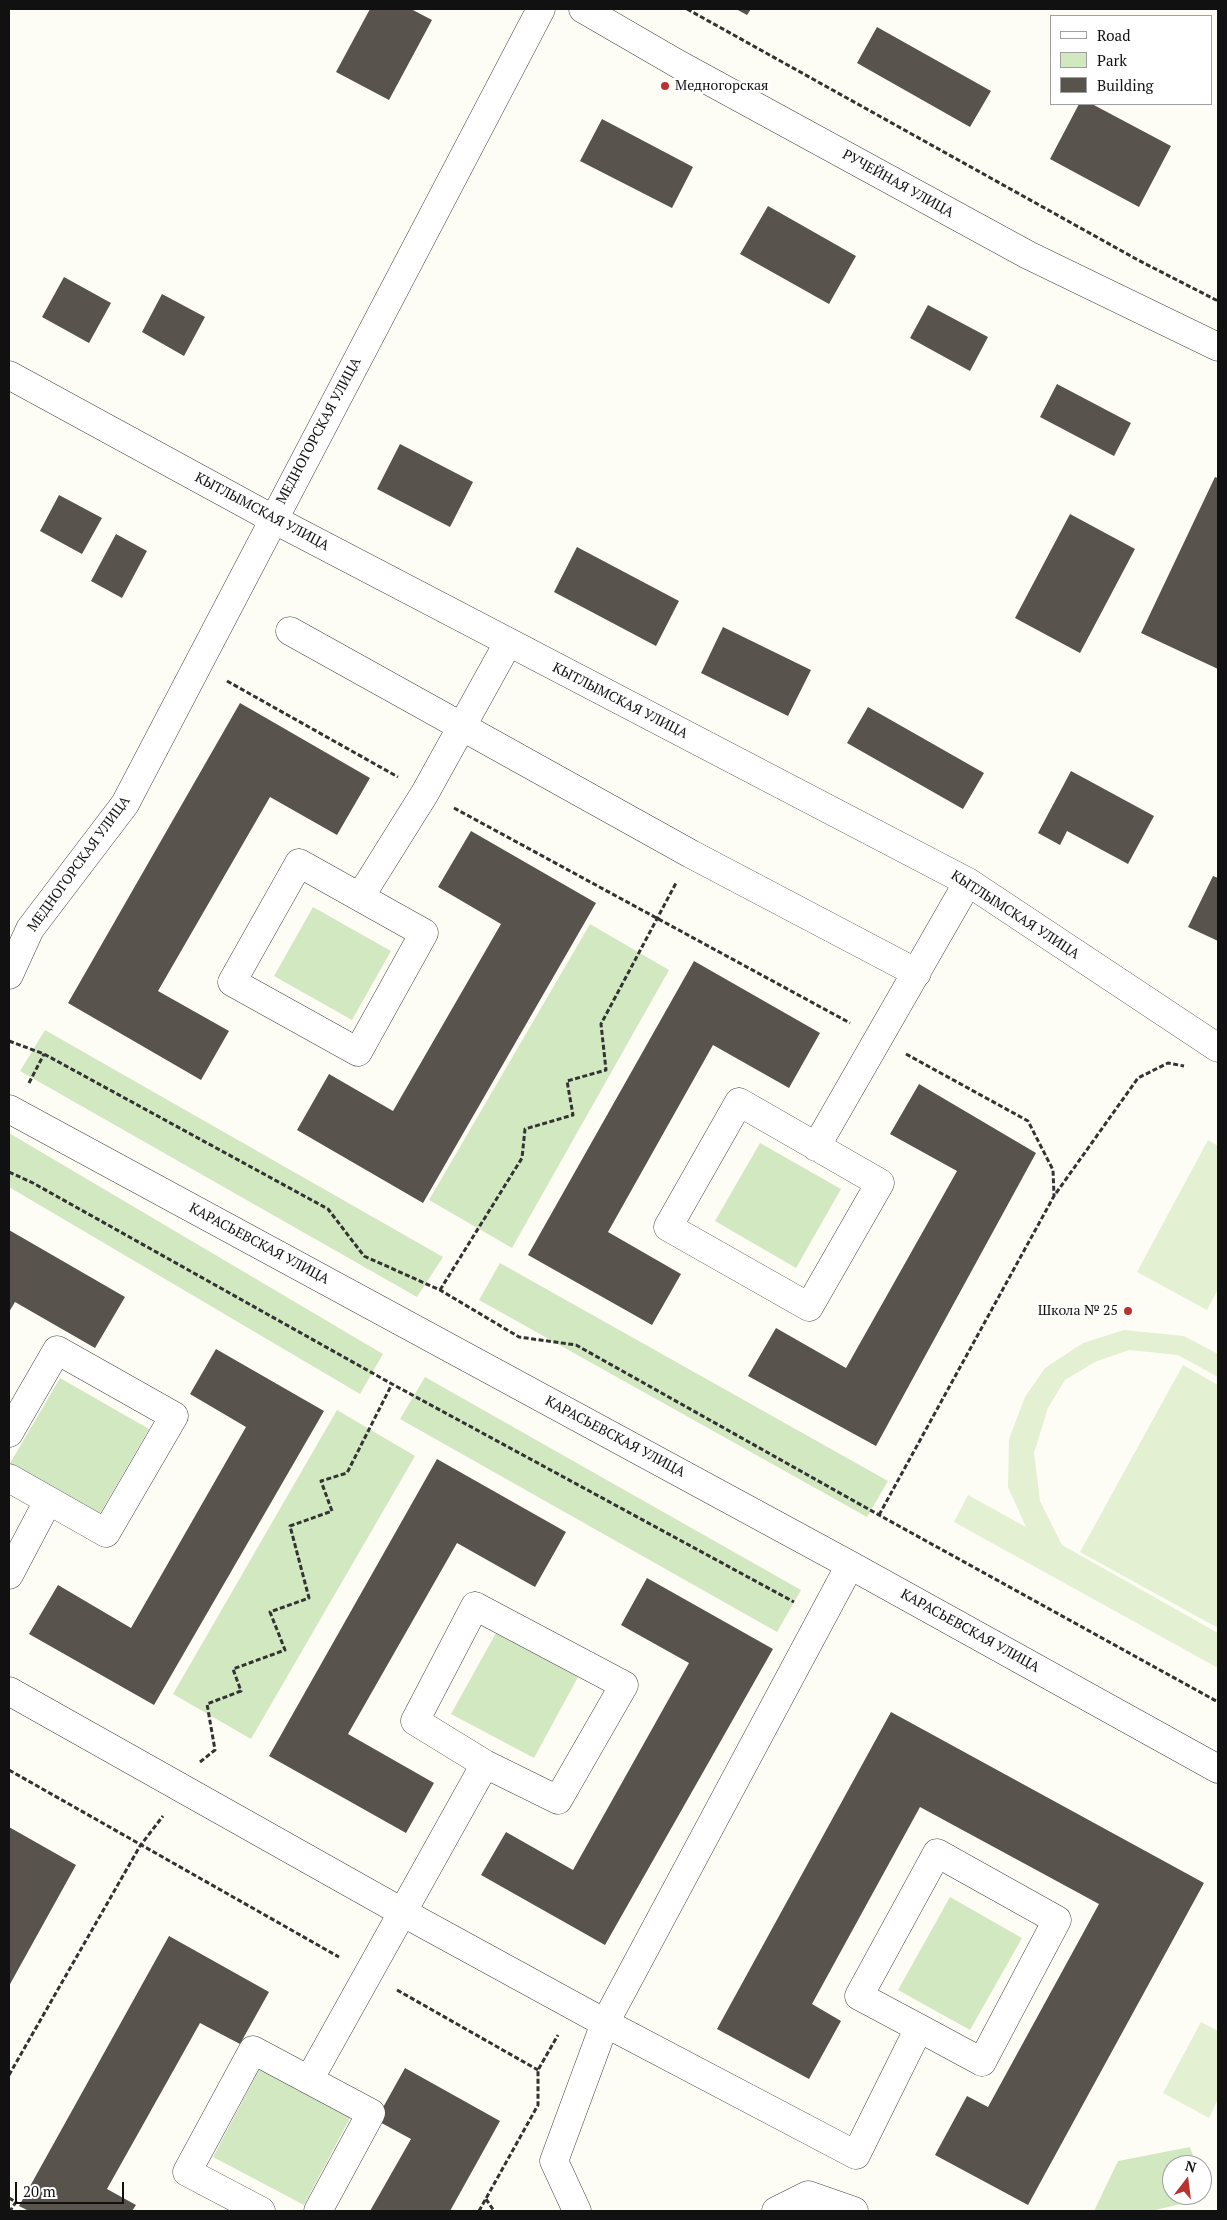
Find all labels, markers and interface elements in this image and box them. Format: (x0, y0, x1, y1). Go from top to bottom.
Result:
legend (1050, 15, 1212, 105)
text: Road (1097, 25, 1130, 45)
text: Park (1097, 50, 1127, 70)
text: Building (1097, 75, 1154, 95)
place label: Медногорская (675, 78, 769, 94)
marker: Медногорская (659, 80, 671, 92)
street label: РУЧЕЙНАЯ УЛИЦА (839, 146, 957, 222)
street label: МЕДНОГОРСКАЯ УЛИЦА (273, 355, 365, 507)
street label: КЫТЛЫМСКАЯ УЛИЦА (192, 469, 332, 555)
street label: КЫТЛЫМСКАЯ УЛИЦА (549, 659, 691, 743)
street label: МЕДНОГОРСКАЯ УЛИЦА (24, 793, 134, 935)
street label: КЫТЛЫМСКАЯ УЛИЦА (948, 867, 1082, 963)
street label: КАРАСЬЕВСКАЯ УЛИЦА (186, 1200, 332, 1288)
place label: Школа № 25 (1038, 1303, 1118, 1319)
marker: Школа № 25 (1122, 1305, 1134, 1317)
street label: КАРАСЬЕВСКАЯ УЛИЦА (542, 1393, 688, 1481)
street label: КАРАСЬЕВСКАЯ УЛИЦА (898, 1586, 1042, 1676)
north arrow (1162, 2155, 1212, 2205)
text: N (1183, 2155, 1198, 2177)
scale bar (18, 2172, 126, 2204)
text: 20 m (23, 2181, 56, 2201)

